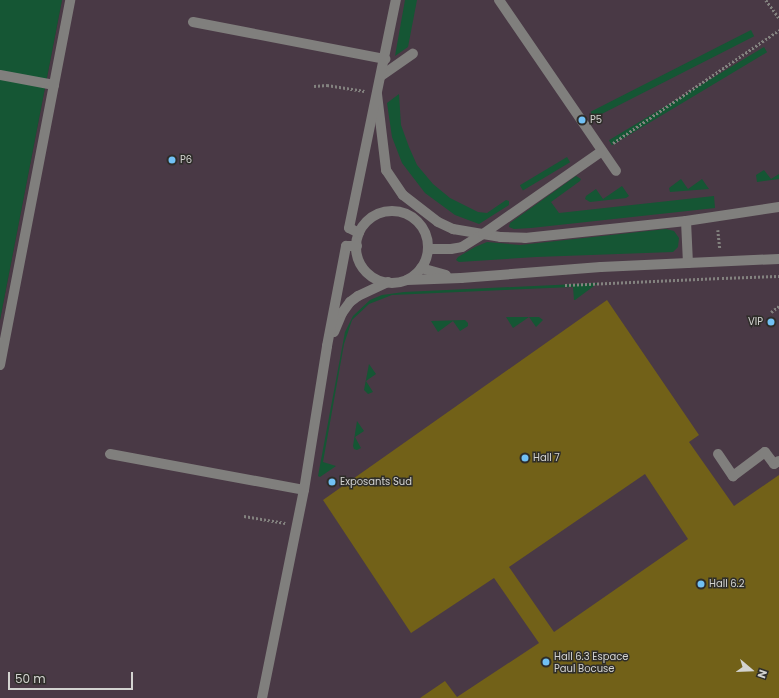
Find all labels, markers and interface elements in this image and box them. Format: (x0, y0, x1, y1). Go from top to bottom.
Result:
place label: P5 (590, 114, 602, 126)
marker: P5 (577, 115, 587, 125)
place label: P6 (180, 154, 192, 166)
marker: P6 (167, 155, 177, 165)
place label: VIP (748, 316, 763, 328)
marker: VIP (766, 317, 776, 327)
place label: Hall 7 (533, 452, 560, 464)
marker: Hall 7 (520, 453, 530, 463)
place label: Exposants Sud (340, 476, 412, 488)
marker: Exposants Sud (327, 477, 337, 487)
place label: Hall 6.2 (709, 578, 744, 590)
marker: Hall 6.2 (696, 579, 706, 589)
place label: Hall 6.3 Espace Paul Bocuse (554, 650, 628, 674)
north arrow (731, 650, 771, 690)
marker: Hall 6.3 Espace Paul Bocuse (541, 657, 551, 667)
scale bar (10, 664, 135, 690)
text: N (753, 667, 771, 680)
text: 50 m (15, 670, 46, 687)

